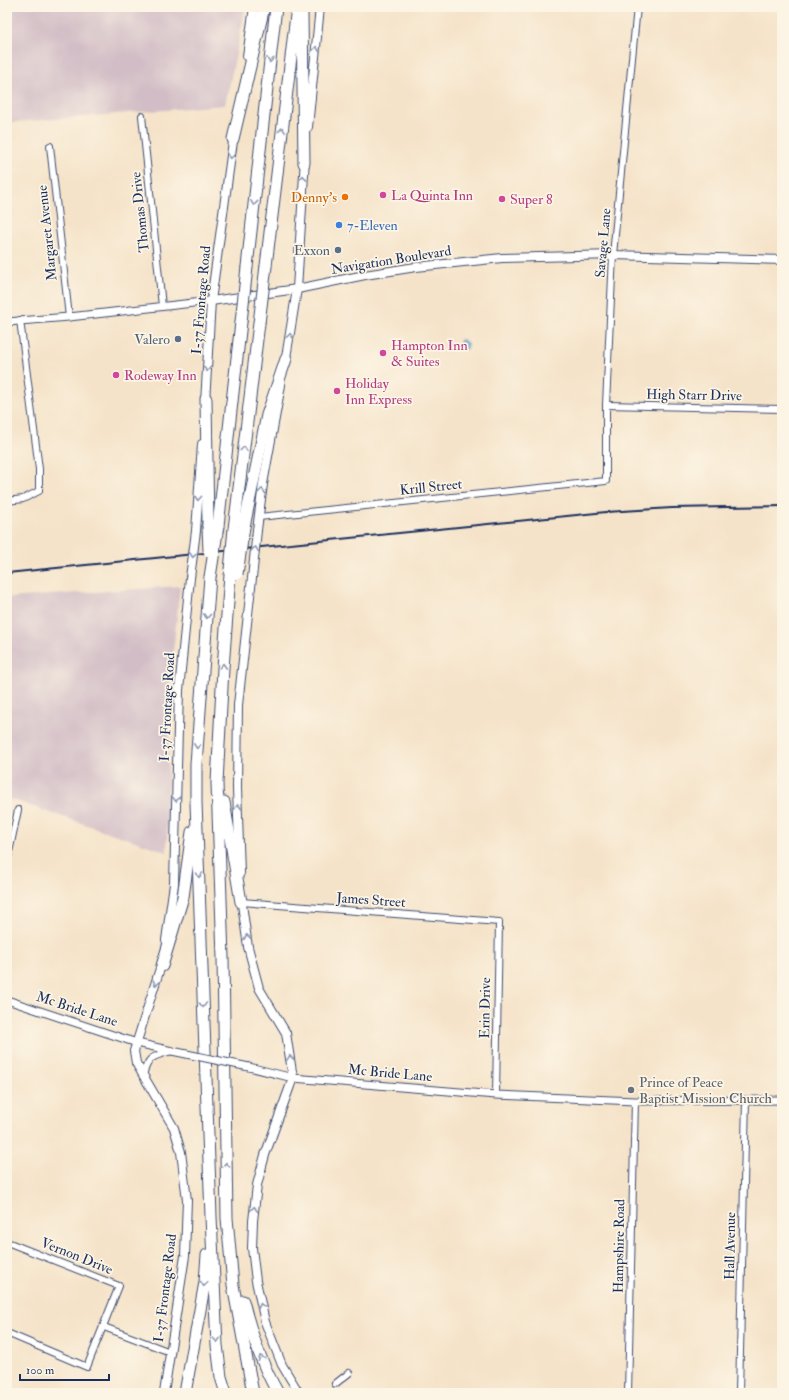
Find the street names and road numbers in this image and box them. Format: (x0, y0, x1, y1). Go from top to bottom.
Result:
street label: Thomas Drive (127, 171, 153, 253)
street label: Margaret Avenue (34, 184, 60, 282)
street label: Savage Lane (591, 207, 615, 278)
street label: Navigation Boulevard (330, 242, 452, 278)
street label: I-37 Frontage Road (188, 245, 214, 355)
street label: High Starr Drive (646, 386, 742, 404)
street label: Krill Street (399, 475, 463, 499)
street label: I-37 Frontage Road (156, 652, 178, 762)
street label: James Street (335, 889, 407, 911)
street label: Erin Drive (476, 977, 494, 1039)
street label: Mc Bride Lane (34, 988, 120, 1030)
street label: Mc Bride Lane (347, 1061, 433, 1085)
street label: Hampshire Road (610, 1199, 629, 1293)
street label: Hall Avenue (721, 1212, 739, 1280)
street label: I-37 Frontage Road (150, 1233, 180, 1343)
street label: Vernon Drive (39, 1234, 116, 1278)

